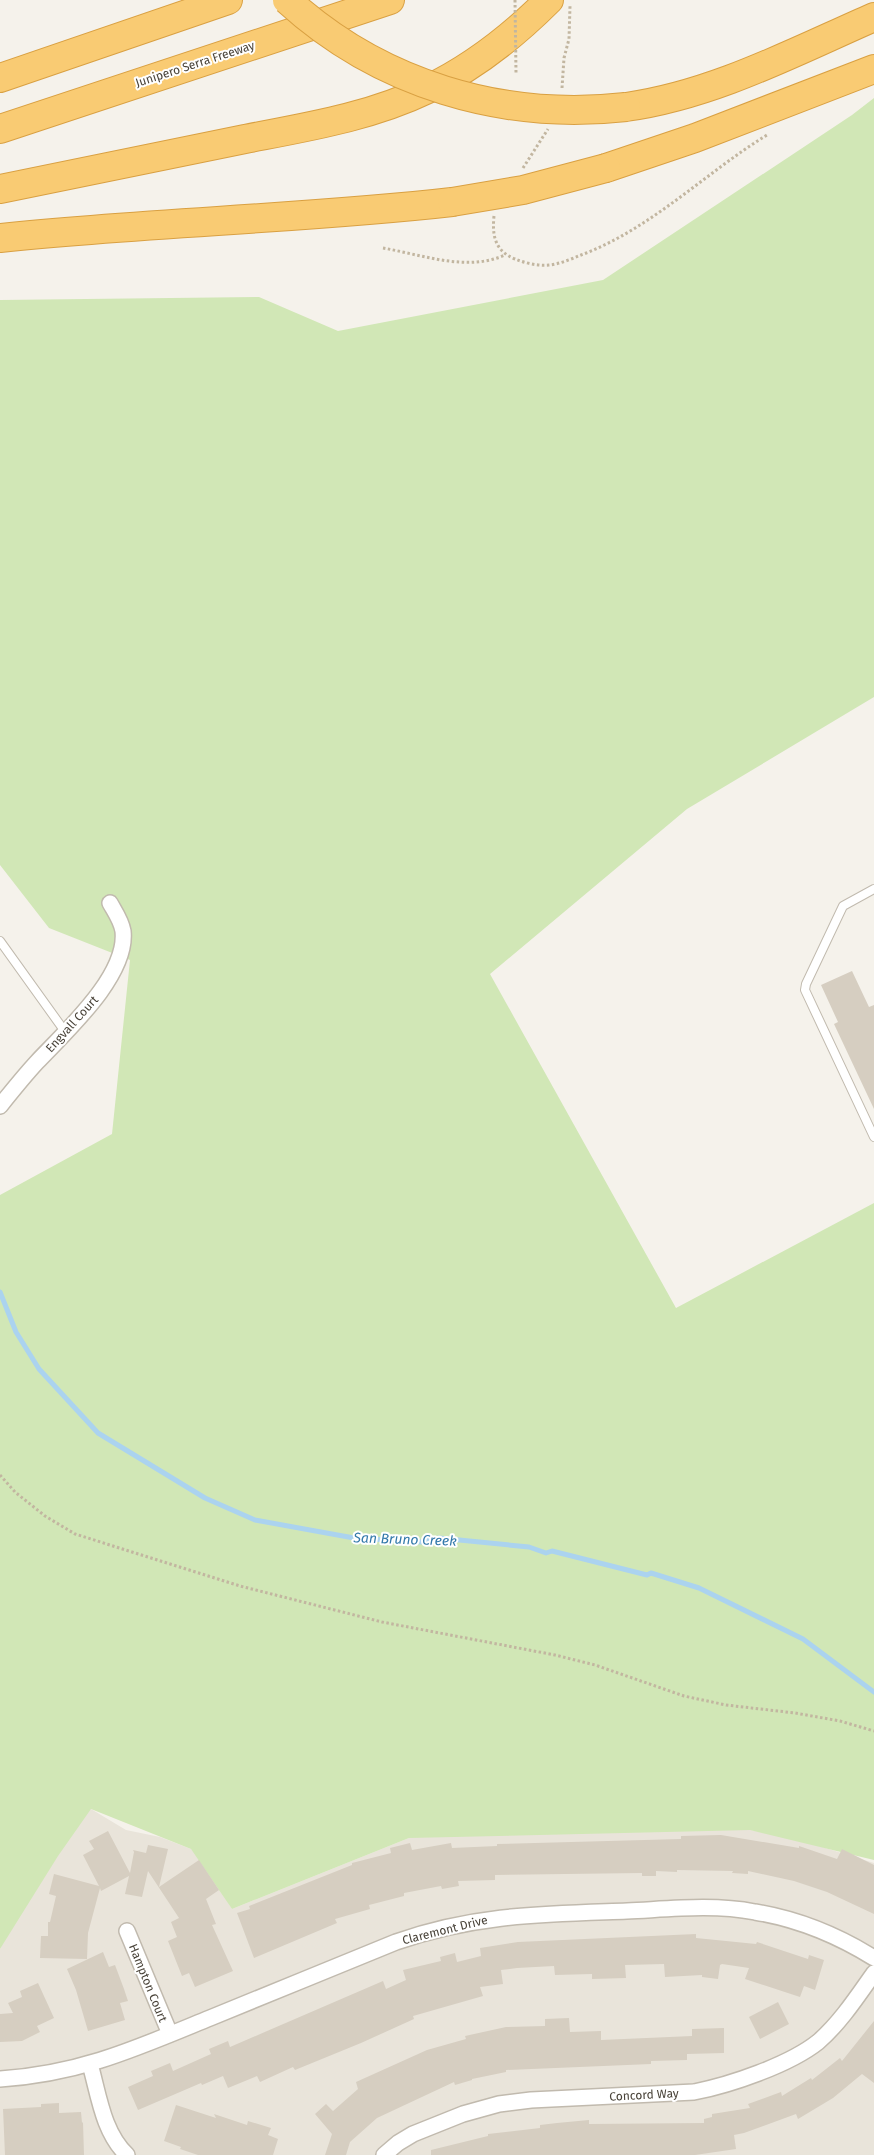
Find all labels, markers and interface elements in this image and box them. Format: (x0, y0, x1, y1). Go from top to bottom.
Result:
street label: Junipero Serra Freeway (134, 38, 256, 90)
street label: Engvall Court (43, 992, 102, 1055)
water label: San Bruno Creek (352, 1529, 457, 1550)
street label: Claremont Drive (401, 1913, 489, 1947)
street label: Hampton Court (126, 1942, 170, 2025)
street label: Concord Way (609, 2086, 679, 2104)

